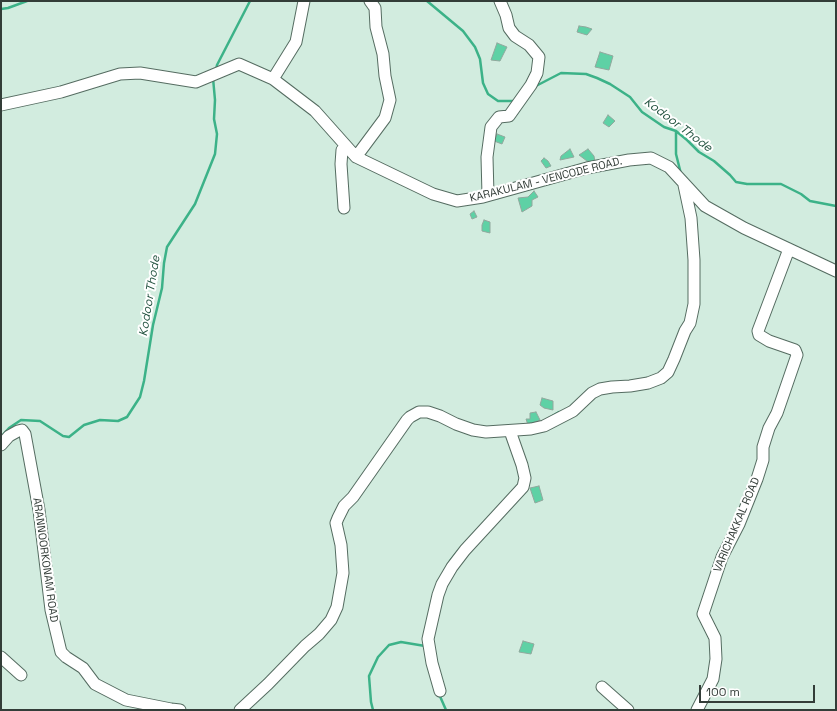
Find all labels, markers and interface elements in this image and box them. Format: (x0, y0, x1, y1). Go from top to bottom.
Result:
water label: Kodoor Thode (641, 95, 715, 155)
street label: KARAKULAM - VENCODE ROAD. (469, 155, 623, 205)
water label: Kodoor Thode (137, 255, 163, 337)
street label: VARICHAKKAL ROAD (711, 476, 763, 574)
street label: ARANNOORKONAM ROAD (30, 497, 60, 623)
scale bar (701, 677, 817, 703)
text: 100 m (706, 684, 740, 700)

